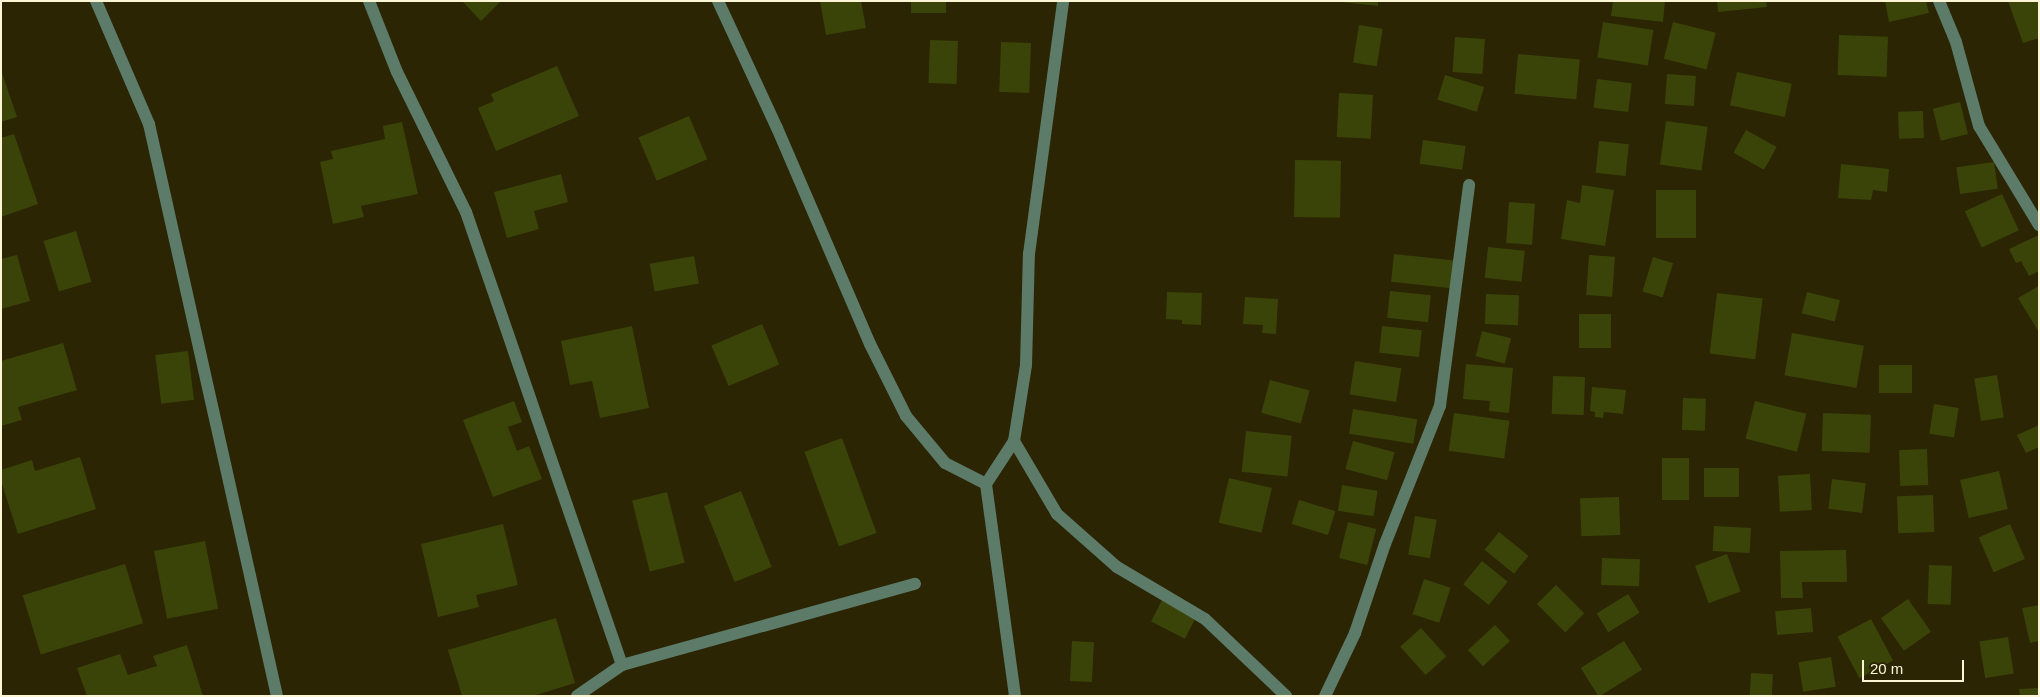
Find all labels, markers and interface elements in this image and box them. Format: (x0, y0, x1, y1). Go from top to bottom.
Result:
scale bar (1865, 650, 1968, 682)
text: 20 m (1870, 660, 1903, 677)

